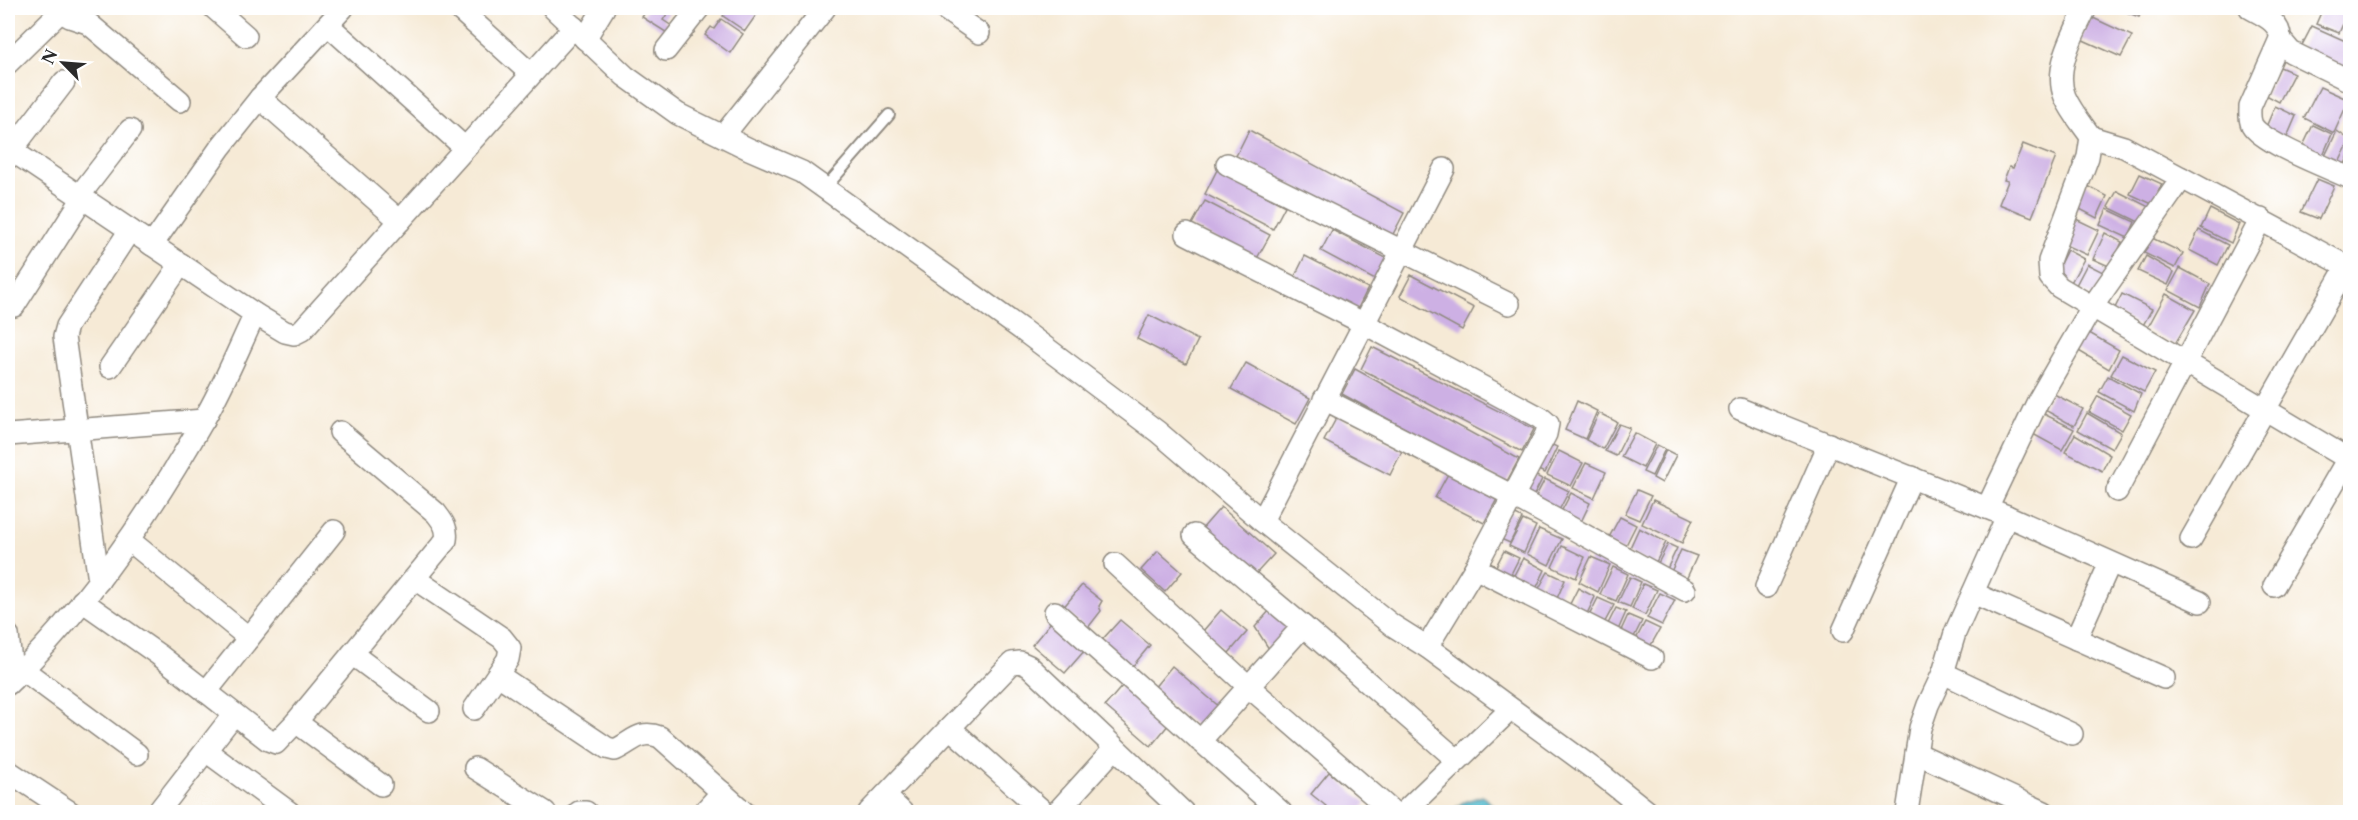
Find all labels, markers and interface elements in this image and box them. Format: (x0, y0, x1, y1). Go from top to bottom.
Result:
north arrow (33, 33, 93, 93)
text: N (37, 46, 61, 67)

